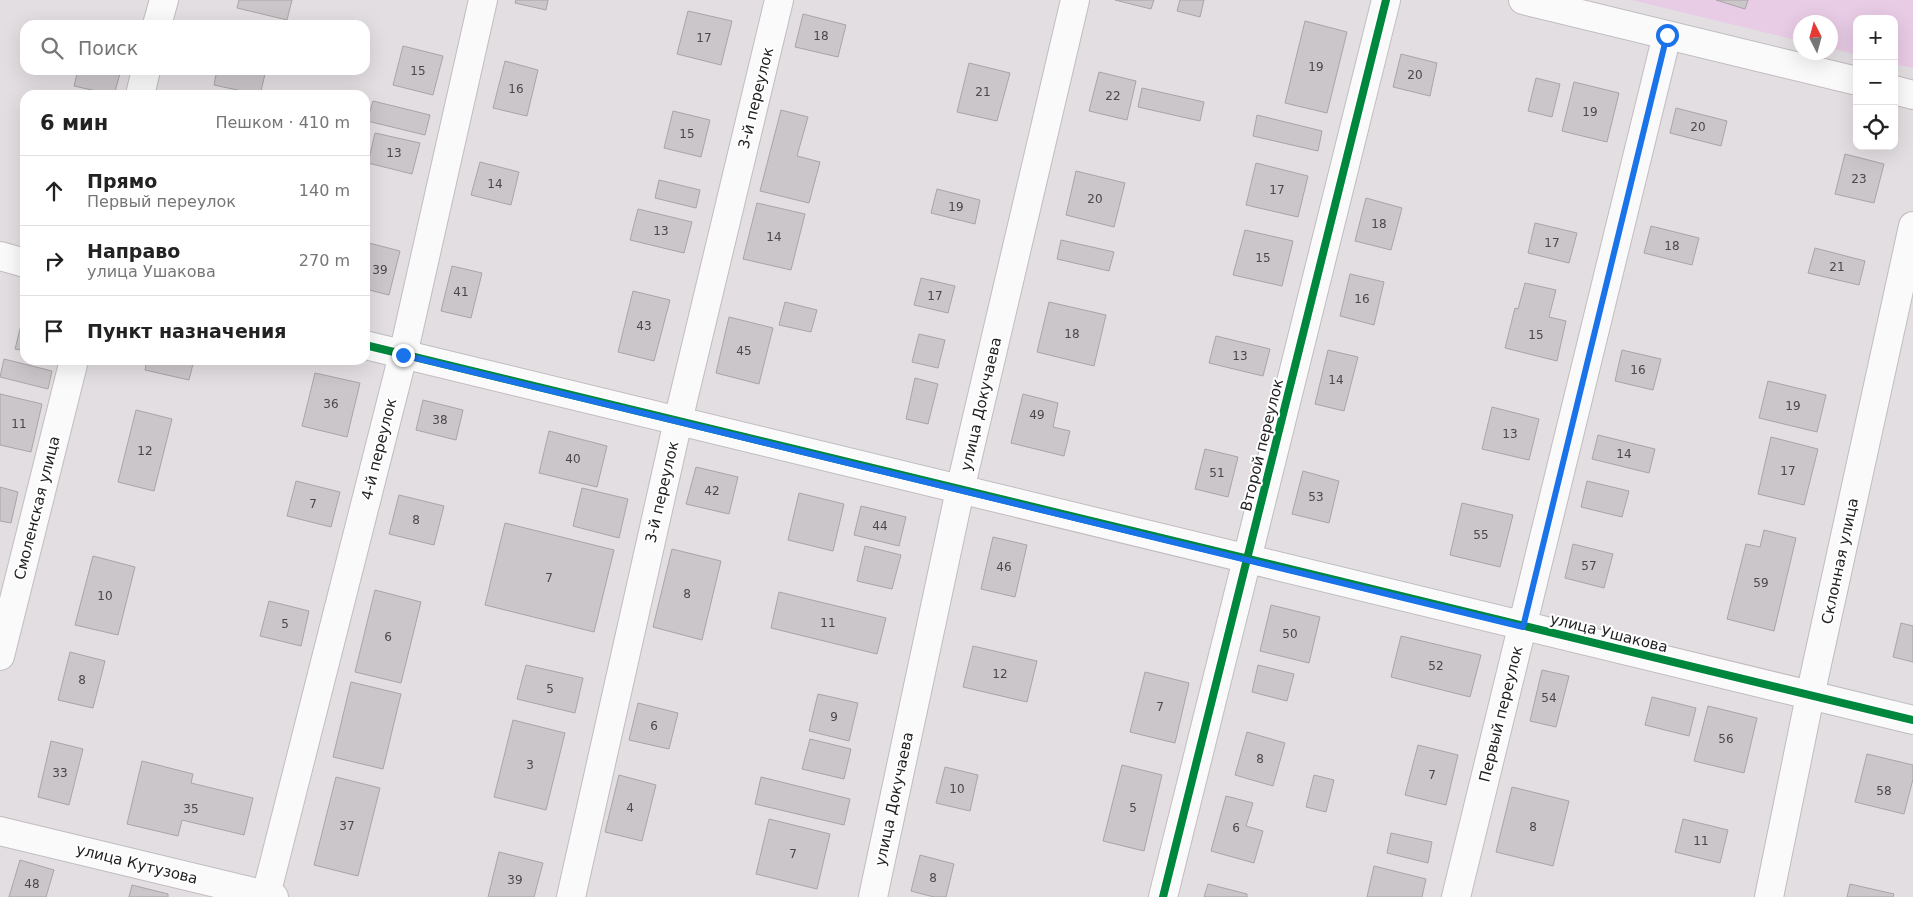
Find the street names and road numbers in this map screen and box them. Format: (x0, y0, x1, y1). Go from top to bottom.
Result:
street label: 3-й переулок (735, 45, 777, 151)
street label: улица Докучаева (957, 335, 1005, 473)
street label: Второй переулок (1237, 377, 1287, 513)
street label: 4-й переулок (358, 396, 400, 502)
street label: Смоленская улица (10, 434, 64, 582)
street label: 3-й переулок (642, 439, 682, 545)
street label: Склонная улица (1818, 496, 1862, 626)
street label: улица Ушакова (1548, 610, 1670, 656)
street label: Первый переулок (1475, 644, 1527, 784)
street label: улица Докучаева (871, 730, 917, 868)
street label: улица Кутузова (74, 840, 200, 888)

